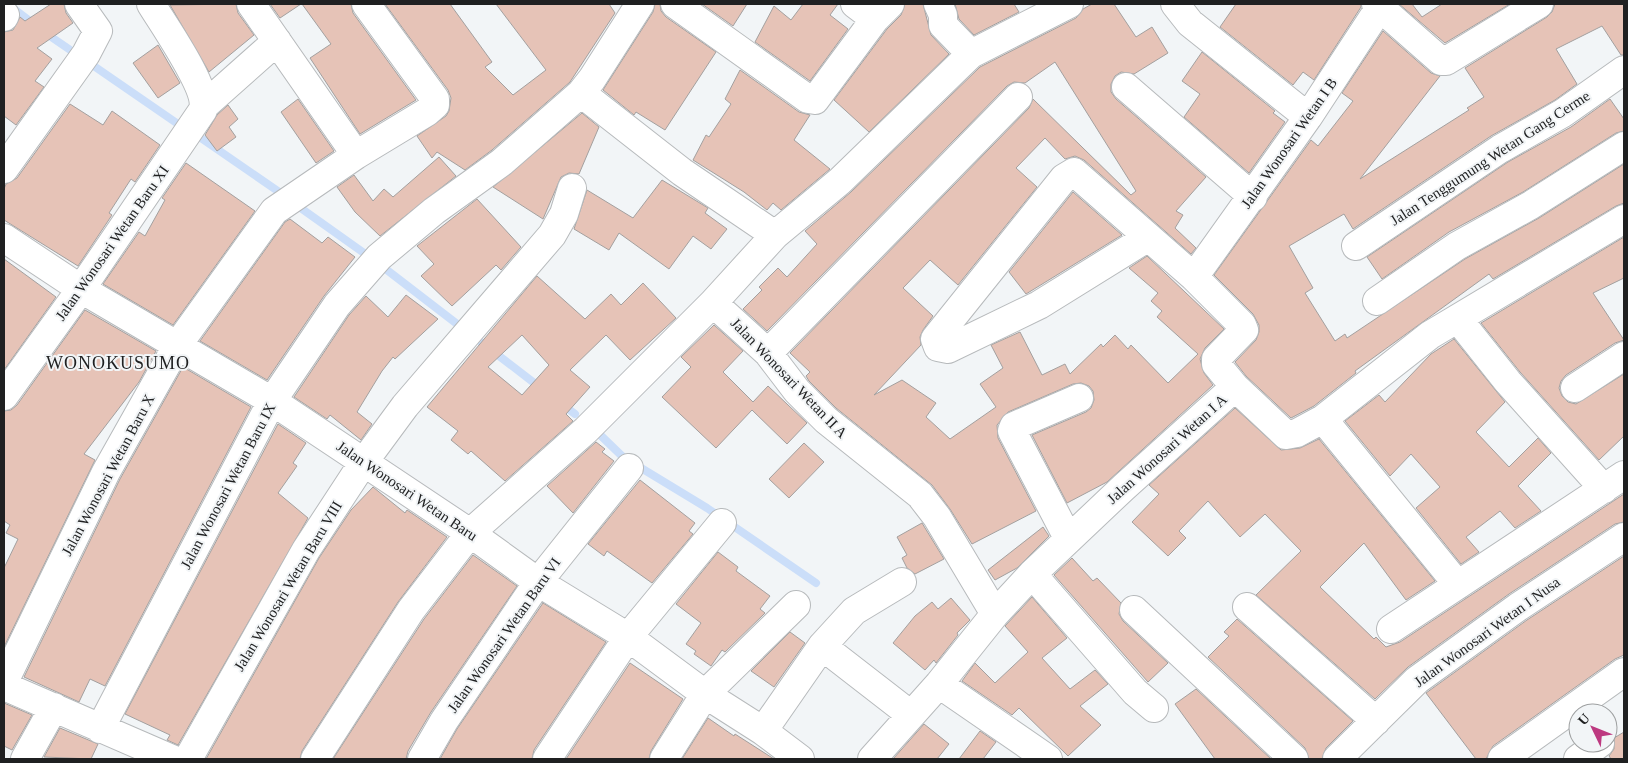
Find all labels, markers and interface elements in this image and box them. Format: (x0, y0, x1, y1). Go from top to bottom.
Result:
street label: Jalan Wonosari Wetan I B (1238, 75, 1340, 211)
street label: Jalan Tenggumung Wetan Gang Cerme (1387, 87, 1593, 229)
street label: Jalan Wonosari Wetan Baru XI (52, 163, 172, 323)
street label: Jalan Wonosari Wetan II A (728, 315, 851, 441)
district label: WONOKUSUMO (46, 353, 190, 373)
street label: Jalan Wonosari Wetan Baru X (59, 391, 157, 558)
street label: Jalan Wonosari Wetan I A (1104, 391, 1230, 507)
street label: Jalan Wonosari Wetan Baru IX (177, 400, 279, 572)
street label: Jalan Wonosari Wetan Baru (334, 438, 481, 544)
street label: Jalan Wonosari Wetan Baru VIII (231, 498, 345, 674)
street label: Jalan Wonosari Wetan Baru VI (444, 555, 564, 715)
street label: Jalan Wonosari Wetan I Nusa (1411, 574, 1563, 690)
north arrow (1568, 703, 1618, 753)
text: U (1575, 711, 1593, 728)

